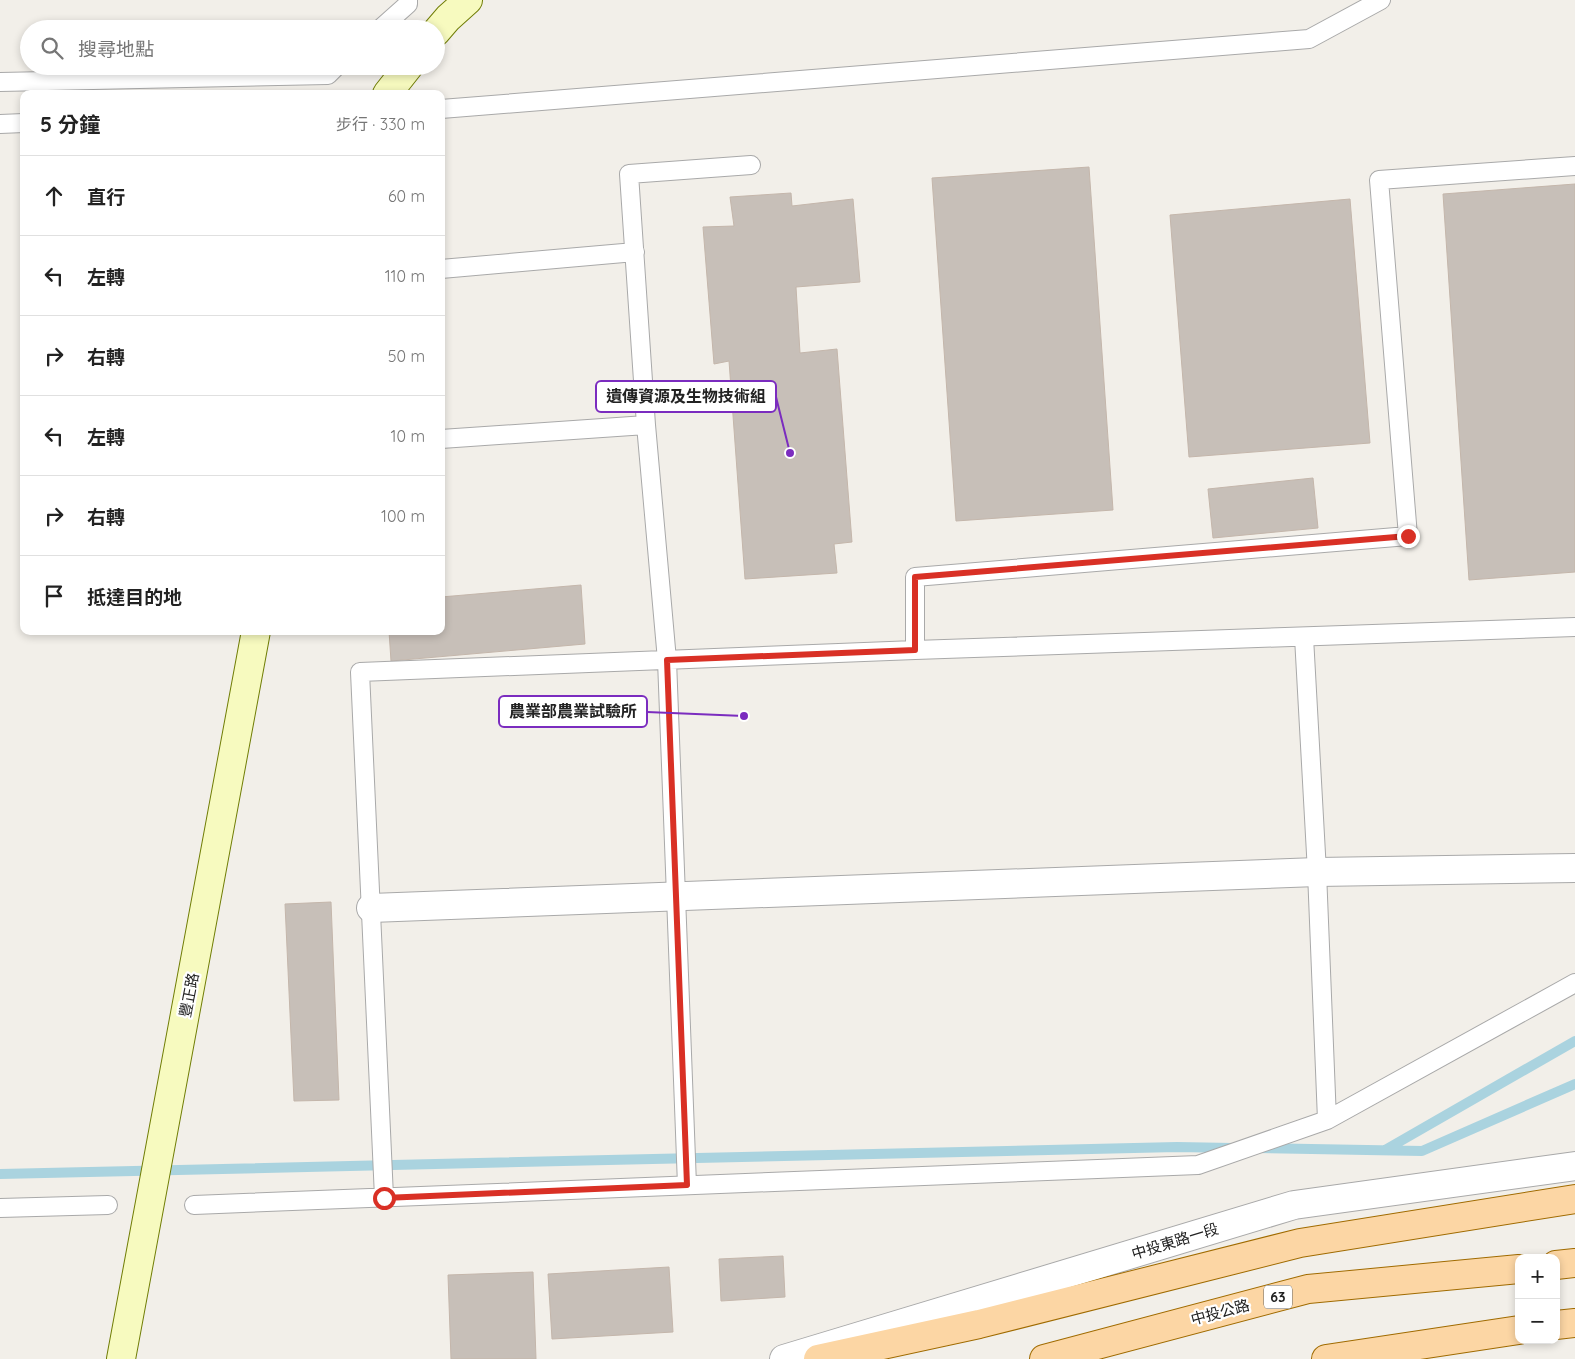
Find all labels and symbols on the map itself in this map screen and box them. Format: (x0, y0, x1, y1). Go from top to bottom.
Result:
callout: 遺傳資源及生物技術組 (596, 381, 776, 412)
text: 遺傳資源及生物技術組 (606, 386, 766, 406)
route end (1397, 525, 1420, 548)
callout: 農業部農業試驗所 (499, 696, 647, 727)
text: 農業部農業試驗所 (509, 701, 637, 721)
street label: 豐正路 (175, 971, 203, 1019)
route start (373, 1187, 396, 1210)
street label: 中投東路一段 (1129, 1219, 1221, 1263)
road number: 63 (1264, 1285, 1292, 1308)
street label: 中投公路 (1189, 1295, 1251, 1329)

